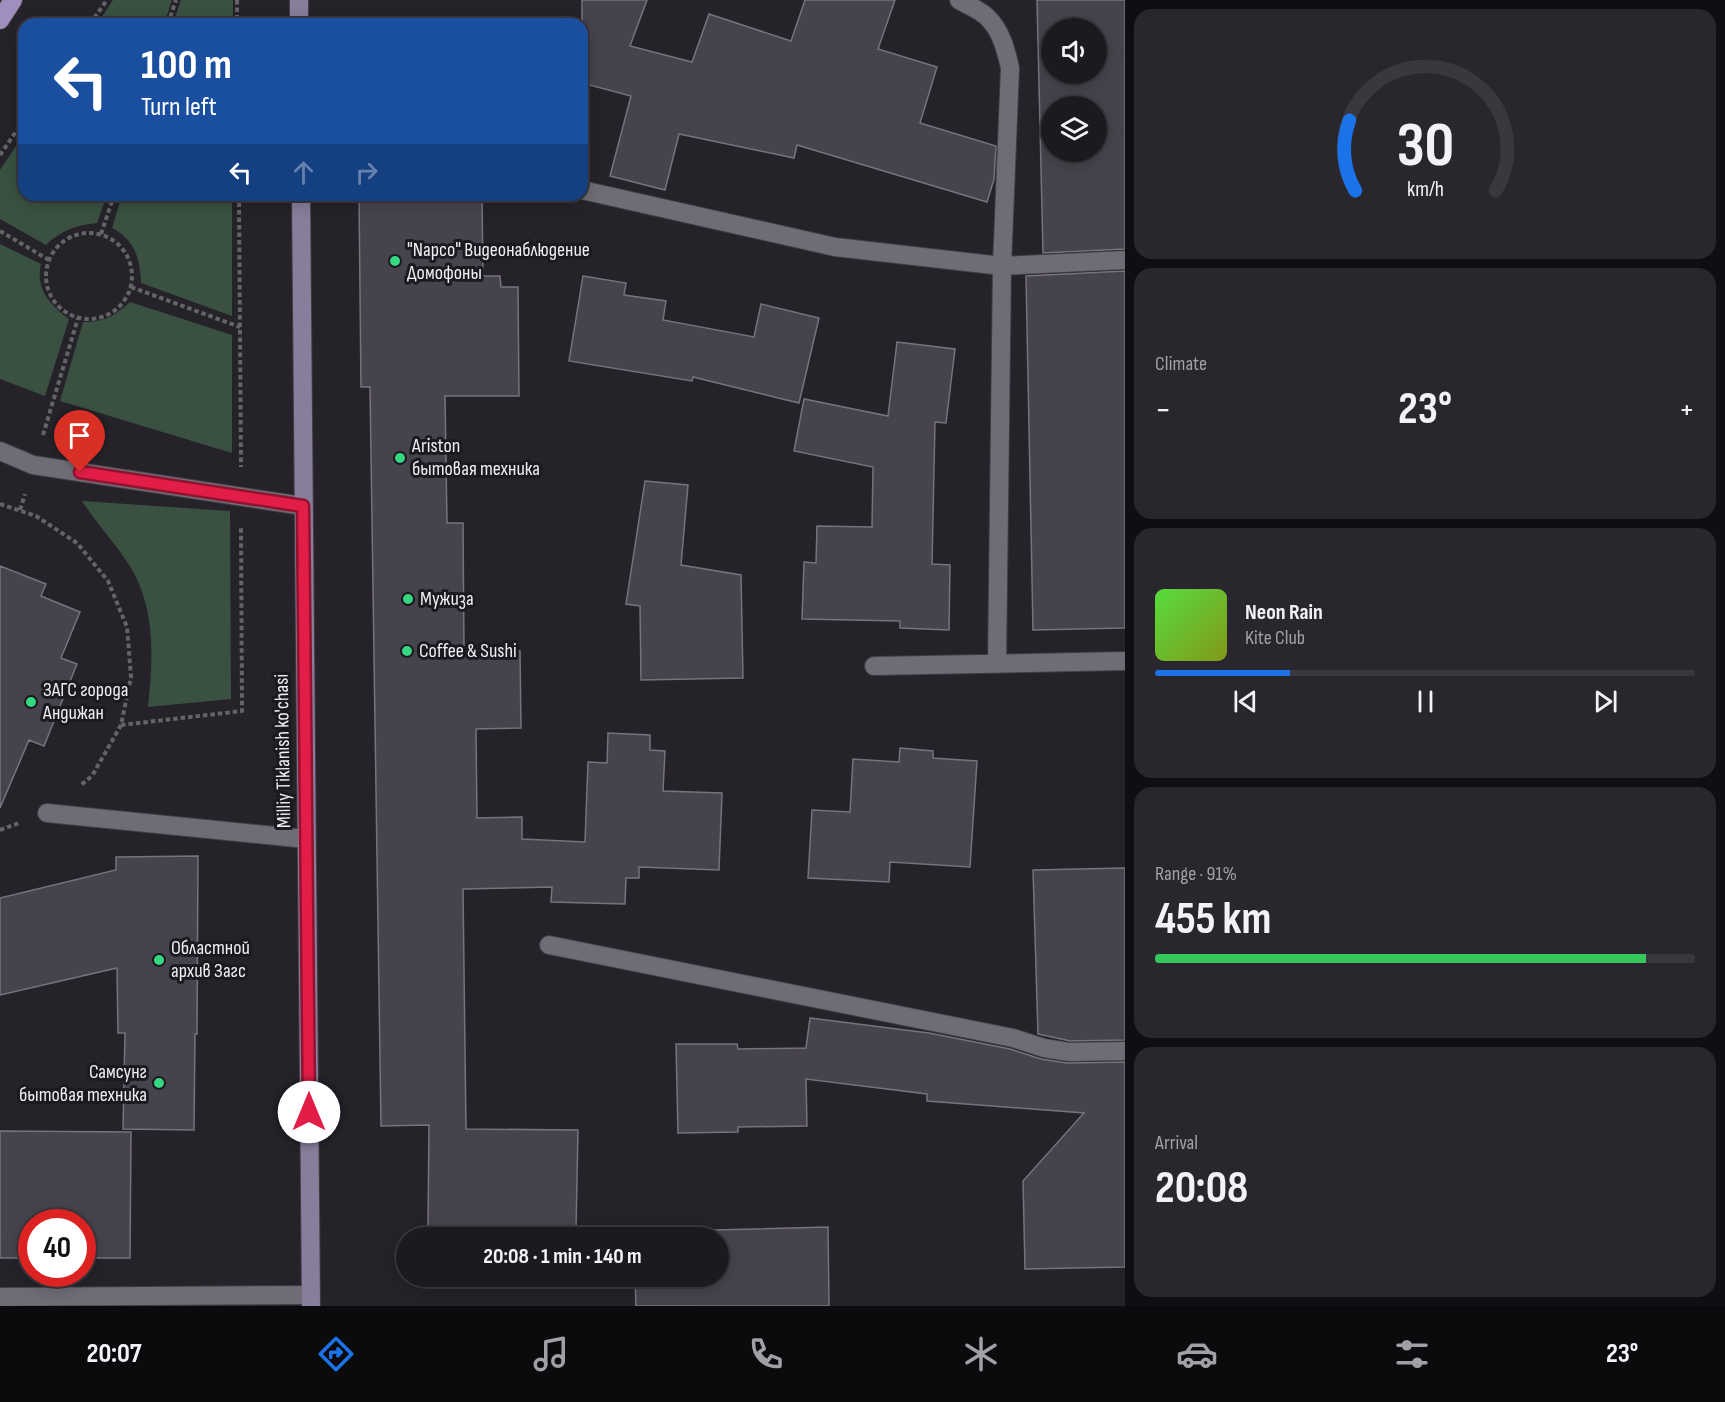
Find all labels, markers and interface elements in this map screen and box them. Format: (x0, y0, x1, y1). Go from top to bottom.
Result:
map controls (1041, 18, 1107, 162)
button: sound (1041, 18, 1107, 84)
text: 100 m (141, 40, 232, 91)
icon: left (42, 42, 120, 120)
text: Turn left (141, 91, 217, 123)
button: layers (1041, 96, 1107, 162)
text: 30 (1396, 109, 1454, 184)
icon: left (224, 156, 257, 189)
icon: ahead (287, 156, 320, 189)
icon: right (350, 156, 383, 189)
text: km/h (1406, 178, 1444, 203)
place label: "Napco" Видеонаблюдение Домофоны (407, 238, 590, 285)
marker: "Napco" Видеонаблюдение Домофоны (388, 254, 402, 268)
text: Climate (1155, 352, 1207, 376)
text: 23° (1398, 382, 1452, 437)
text: − (1155, 390, 1171, 430)
text: + (1679, 390, 1695, 430)
pin (54, 410, 105, 472)
icon: arrive (63, 419, 96, 452)
place label: Ariston бытовая техника (411, 434, 540, 481)
marker: Ariston бытовая техника (393, 451, 407, 465)
place label: Мужиза (420, 587, 474, 611)
marker: Мужиза (401, 592, 415, 606)
text: Neon Rain (1245, 599, 1323, 626)
text: Kite Club (1245, 626, 1305, 650)
place label: Coffee & Sushi (419, 639, 517, 663)
marker: Coffee & Sushi (400, 644, 414, 658)
street label: Milliy Tiklanish ko'chasi (270, 674, 296, 828)
place label: ЗАГС города Андижан (42, 678, 128, 725)
icon: previous (1229, 685, 1262, 718)
icon: pause (1409, 685, 1442, 718)
icon: next (1589, 685, 1622, 718)
marker: ЗАГС города Андижан (24, 695, 38, 709)
text: Range · 91% (1155, 862, 1237, 886)
text: 455 km (1155, 892, 1271, 947)
place label: Областной архив Загс (171, 936, 250, 983)
marker: Областной архив Загс (152, 953, 166, 967)
place label: Самсунг бытовая техника (19, 1060, 147, 1107)
marker: Самсунг бытовая техника (152, 1076, 166, 1090)
position arrow (277, 1080, 341, 1144)
text: Arrival (1155, 1131, 1198, 1155)
text: 20:08 (1155, 1161, 1248, 1216)
speed limit sign: 40 (18, 1209, 96, 1287)
text: 20:08 · 1 min · 140 m (483, 1243, 642, 1270)
icon: directions (315, 1333, 357, 1375)
icon: music (530, 1333, 572, 1375)
icon: phone (745, 1333, 787, 1375)
icon: climate (960, 1333, 1002, 1375)
icon: car (1176, 1333, 1218, 1375)
icon: filters (1391, 1333, 1433, 1375)
text: 20:07 (87, 1338, 142, 1370)
text: 23° (1606, 1338, 1638, 1370)

